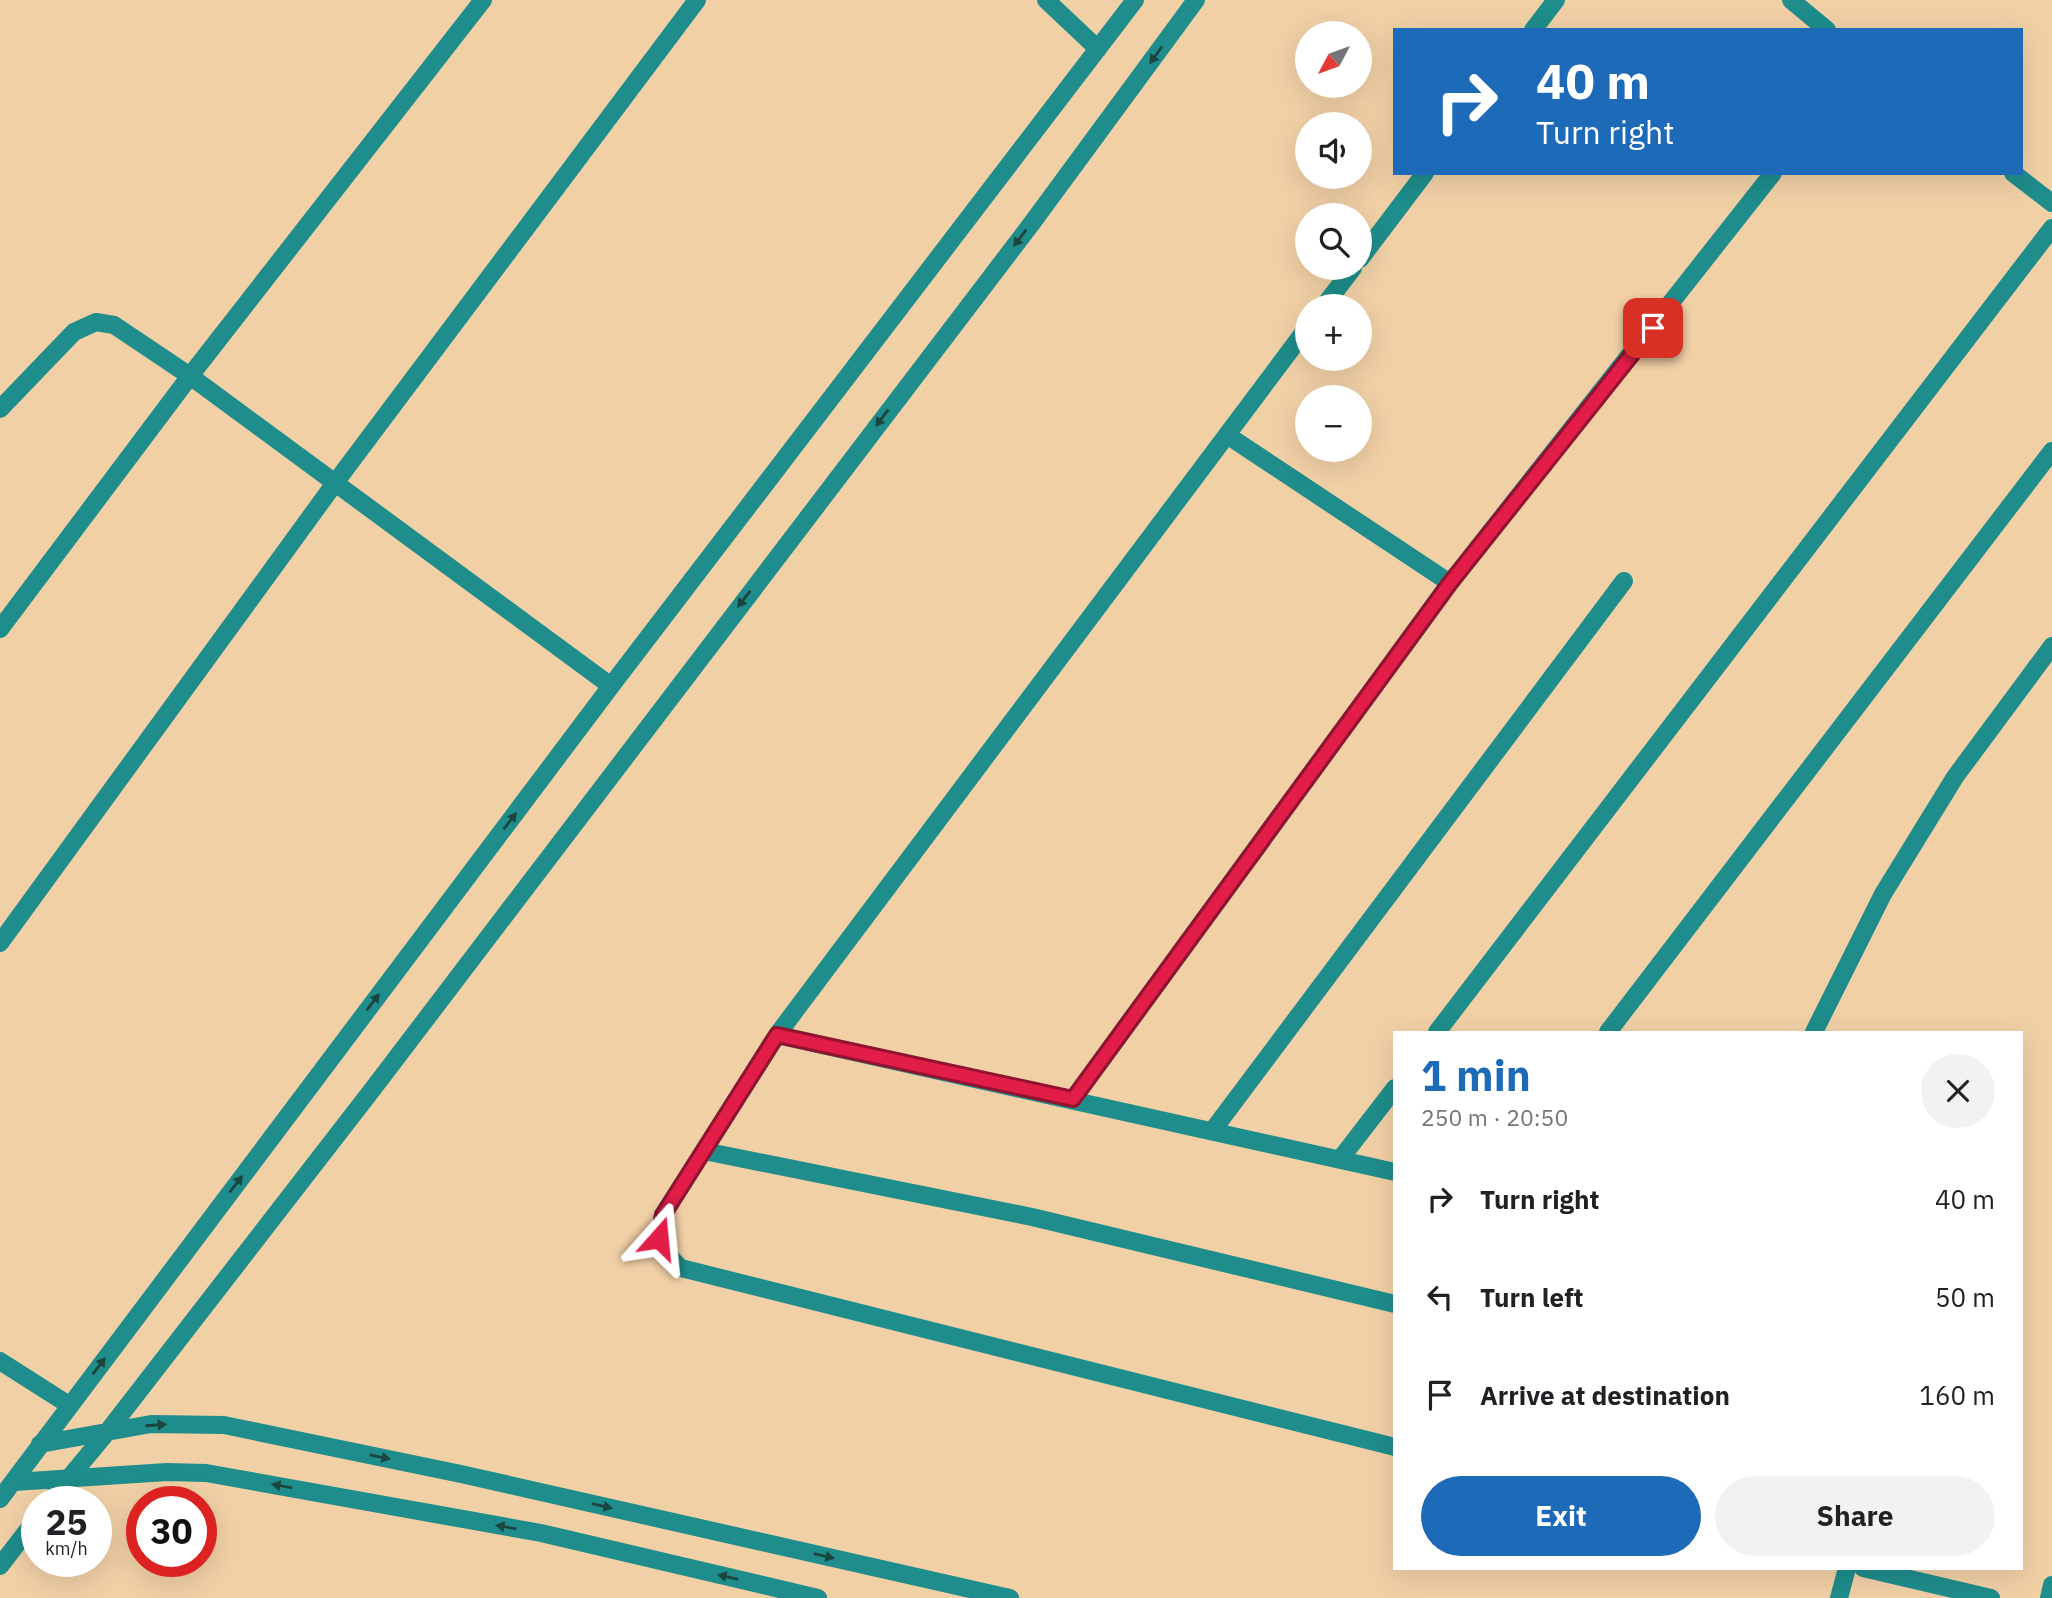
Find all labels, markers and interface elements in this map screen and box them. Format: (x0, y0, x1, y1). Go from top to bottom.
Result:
north arrow (1295, 21, 1372, 98)
map controls (1295, 21, 1372, 462)
one-way arrow (1149, 46, 1163, 64)
text: 40 m (1536, 49, 1650, 112)
icon: right (1421, 56, 1512, 147)
text: Turn right (1536, 111, 1674, 153)
button: sound (1295, 112, 1372, 189)
button: search (1295, 203, 1372, 280)
one-way arrow (1013, 228, 1028, 246)
button: + (1295, 294, 1372, 371)
pin (1623, 298, 1683, 358)
icon: arrive (1634, 309, 1672, 347)
button: − (1295, 385, 1372, 462)
one-way arrow (874, 409, 889, 427)
one-way arrow (737, 590, 751, 608)
one-way arrow (502, 812, 517, 830)
one-way arrow (365, 993, 379, 1011)
text: 1 min (1421, 1048, 1531, 1103)
button: close (1921, 1054, 1995, 1128)
text: 250 m · 20:50 (1421, 1102, 1568, 1132)
one-way arrow (228, 1175, 242, 1193)
icon: right (1421, 1180, 1459, 1218)
text: Turn right (1480, 1182, 1599, 1216)
text: 40 m (1935, 1182, 1995, 1216)
position arrow (622, 1201, 696, 1275)
icon: left (1421, 1278, 1459, 1316)
text: Turn left (1480, 1280, 1583, 1314)
text: 50 m (1935, 1280, 1995, 1314)
one-way arrow (92, 1357, 106, 1375)
icon: arrive (1421, 1376, 1459, 1414)
text: Arrive at destination (1480, 1378, 1730, 1412)
text: 160 m (1919, 1378, 1995, 1412)
one-way arrow (145, 1419, 167, 1430)
one-way arrow (369, 1452, 391, 1463)
button: Exit (1421, 1476, 1701, 1556)
button: Share (1715, 1476, 1995, 1556)
one-way arrow (271, 1480, 293, 1491)
speed limit sign: 30 (126, 1486, 217, 1577)
text: 25 (45, 1499, 88, 1545)
one-way arrow (591, 1501, 613, 1512)
one-way arrow (495, 1521, 517, 1532)
text: km/h (45, 1537, 88, 1560)
one-way arrow (813, 1551, 835, 1562)
one-way arrow (717, 1571, 739, 1582)

